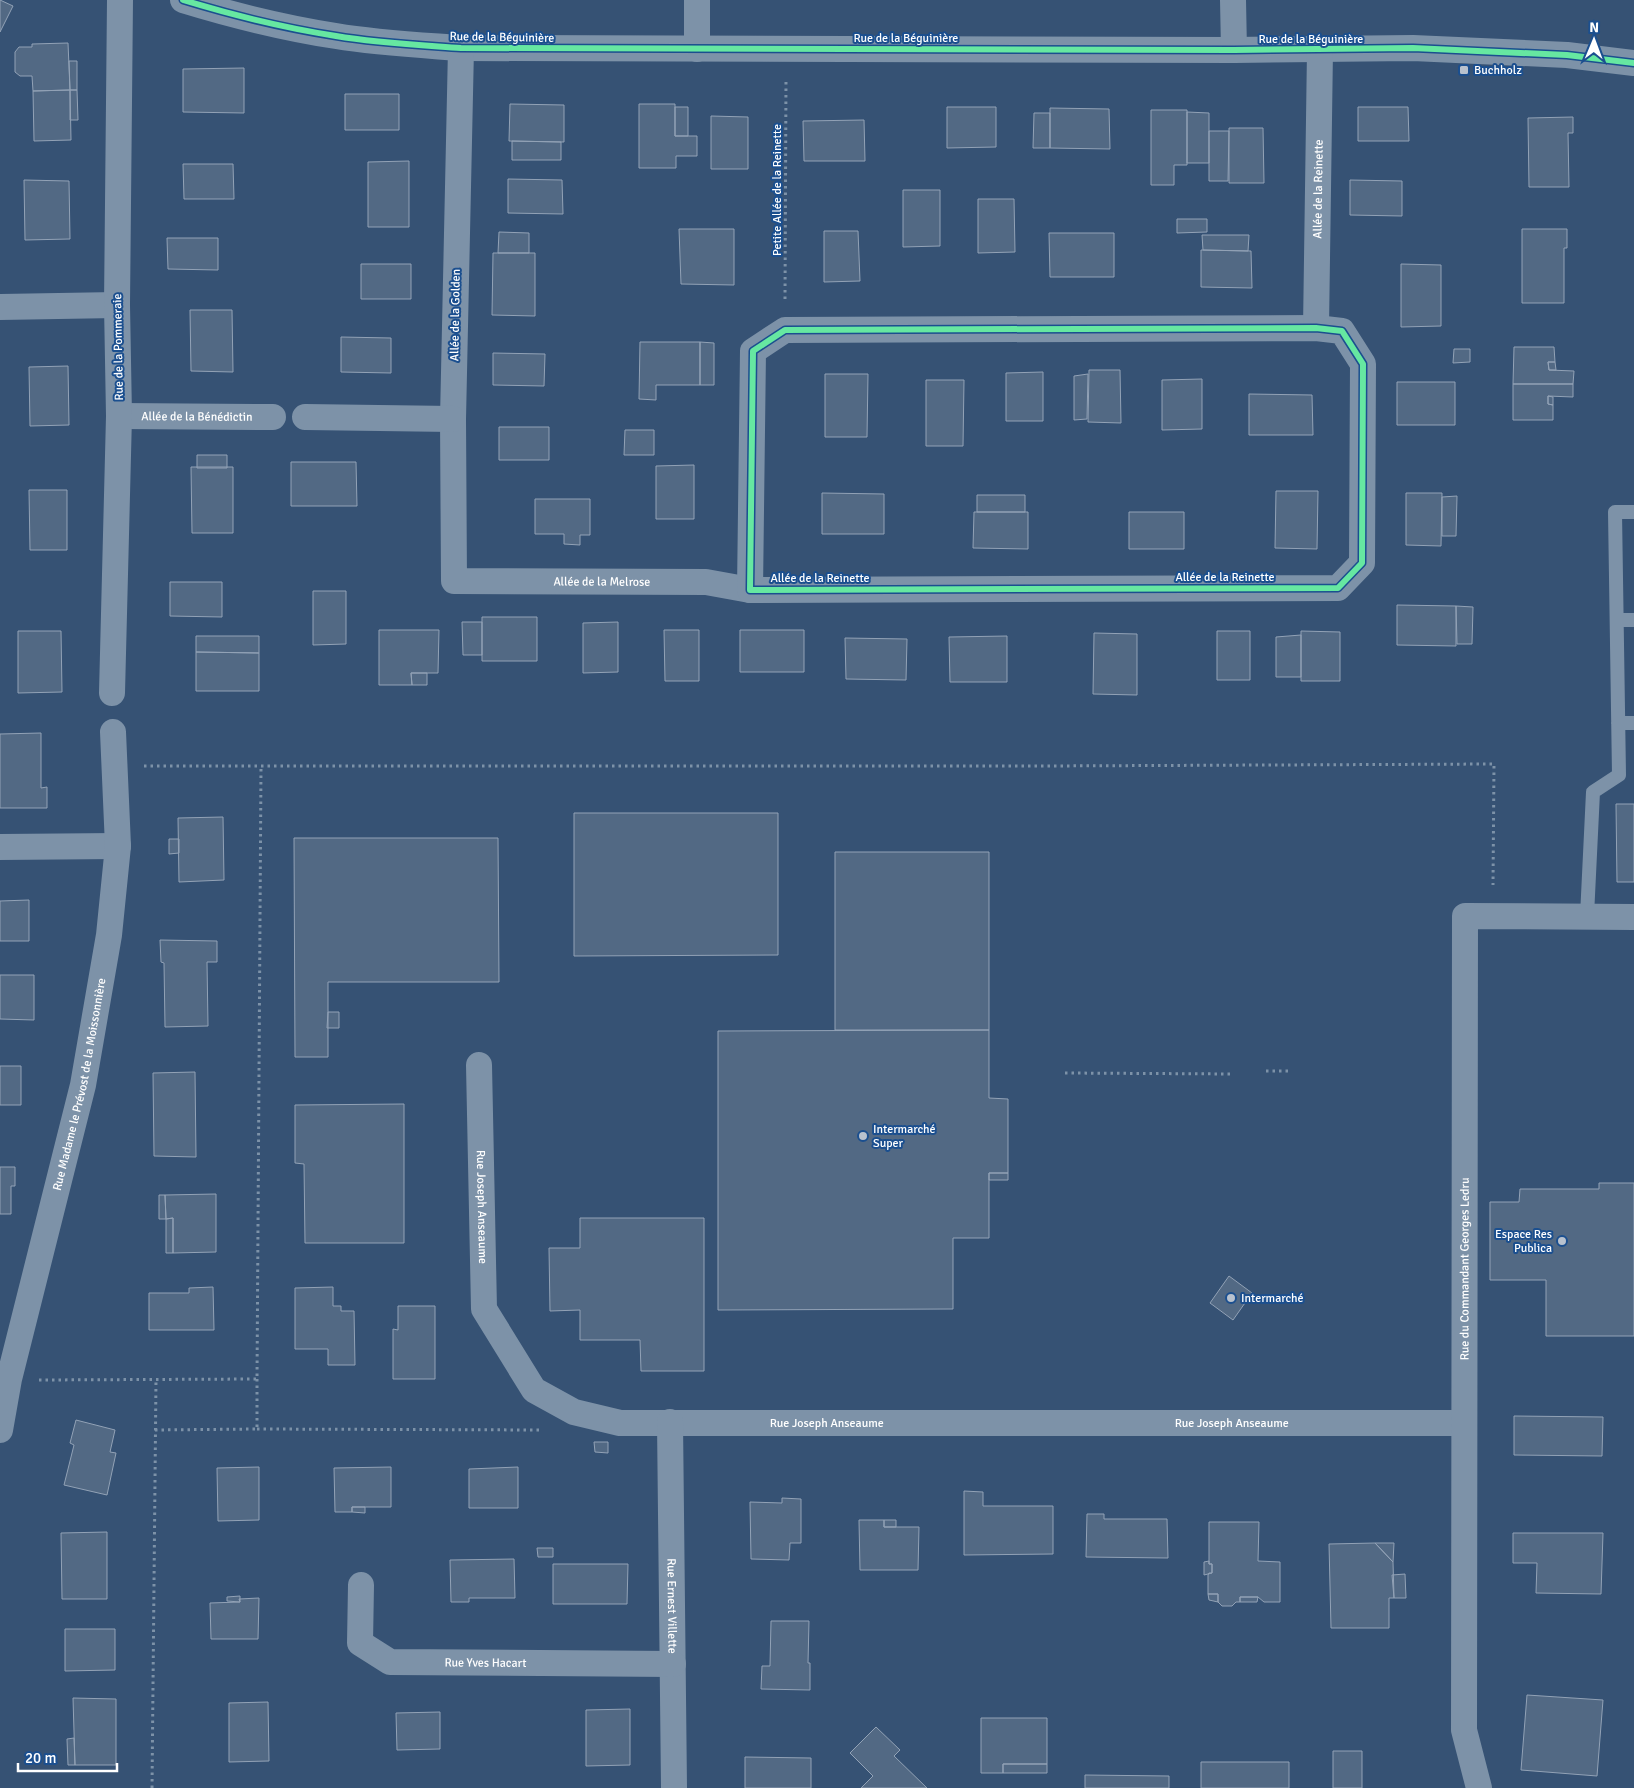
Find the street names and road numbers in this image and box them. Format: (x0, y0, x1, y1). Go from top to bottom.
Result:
street label: Rue de la Béguinière (449, 29, 555, 46)
street label: Rue de la Béguinière (854, 31, 958, 46)
street label: Rue de la Béguinière (1259, 32, 1363, 47)
street label: Petite Allée de la Reinette (770, 124, 785, 256)
street label: Allée de la Reinette (1310, 139, 1327, 239)
street label: Allée de la Golden (447, 269, 464, 361)
street label: Rue de la Pommeraie (110, 293, 127, 401)
street label: Allée de la Bénédictin (141, 409, 253, 425)
street label: Allée de la Reinette (1175, 570, 1275, 585)
street label: Allée de la Reinette (770, 571, 870, 586)
street label: Allée de la Melrose (553, 574, 650, 590)
street label: Rue Madame le Prévost de la Moissonnière (50, 977, 109, 1192)
street label: Rue Joseph Anseaume (473, 1150, 490, 1264)
street label: Rue du Commandant Georges Ledru (1457, 1178, 1473, 1360)
street label: Rue Joseph Anseaume (770, 1416, 884, 1431)
street label: Rue Joseph Anseaume (1175, 1416, 1289, 1431)
street label: Rue Ernest Villette (663, 1558, 680, 1654)
street label: Rue Yves Hacart (444, 1655, 527, 1671)

